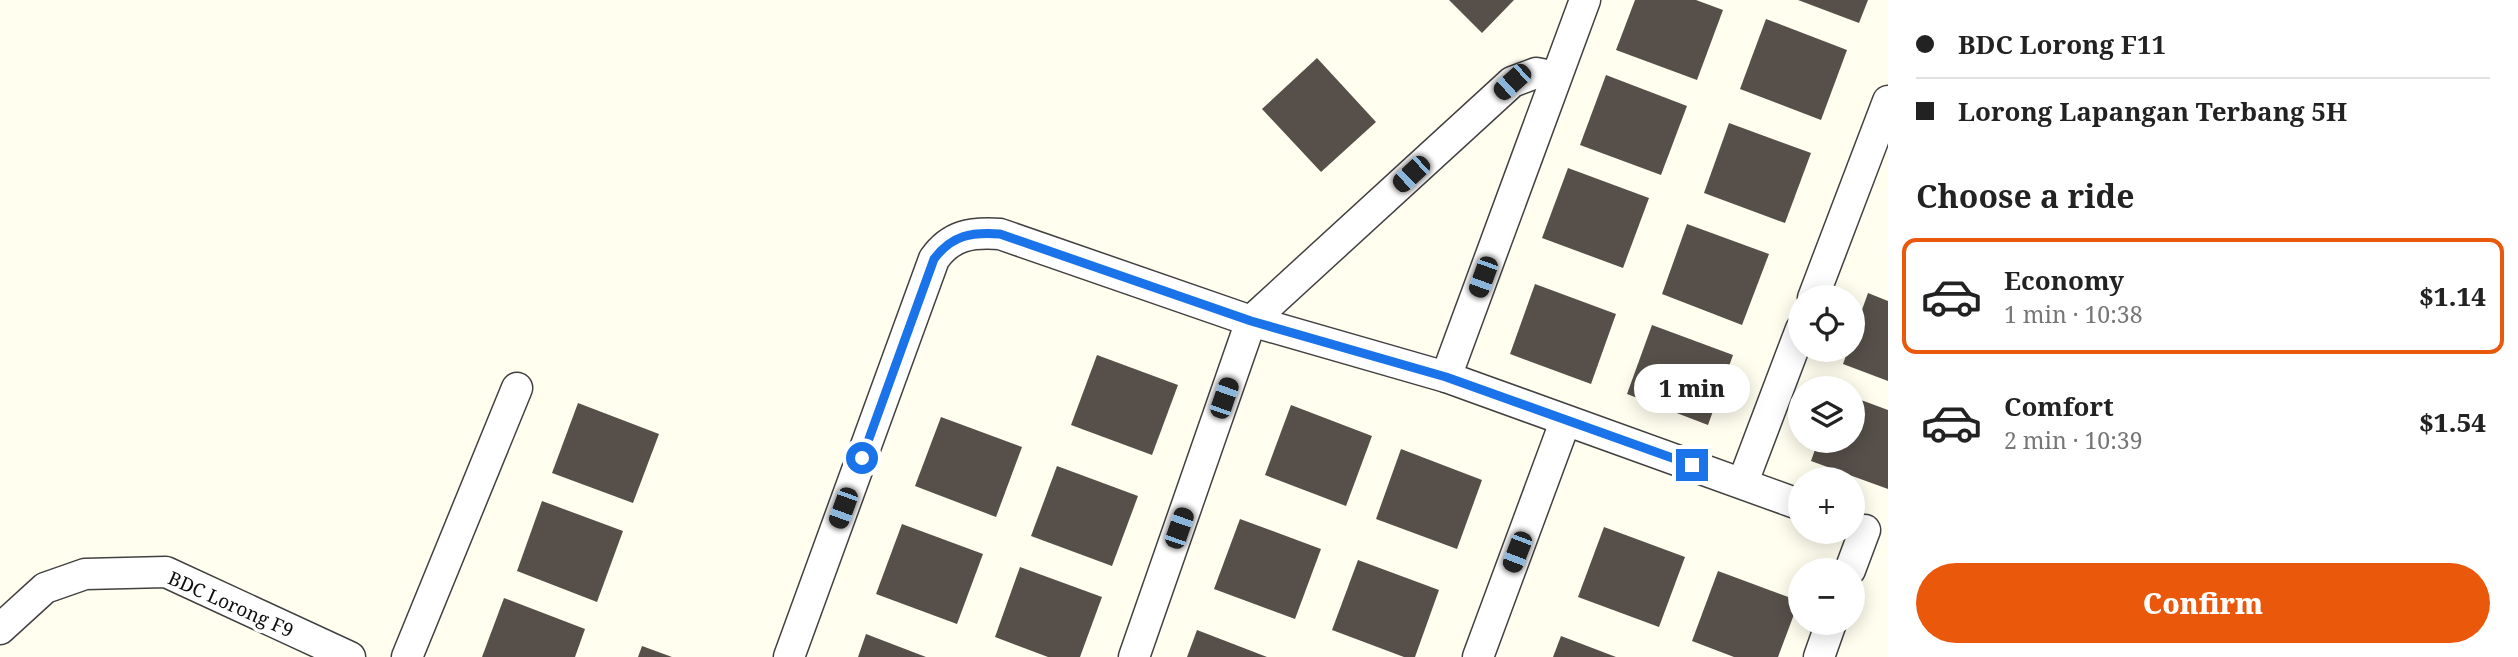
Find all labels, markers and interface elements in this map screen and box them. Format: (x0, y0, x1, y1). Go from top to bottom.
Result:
text: BDC Lorong F11 (1958, 26, 2166, 62)
car (1490, 60, 1535, 104)
text: Lorong Lapangan Terbang 5H (1958, 93, 2347, 129)
car (1389, 152, 1434, 196)
text: Choose a ride (1916, 174, 2135, 217)
car (1466, 254, 1501, 300)
text: Economy (2004, 262, 2124, 298)
icon: car (1920, 265, 1983, 328)
text: $1.14 (2419, 278, 2486, 314)
map controls (1788, 285, 1865, 635)
button: locate (1788, 285, 1865, 362)
text: 1 min · 10:38 (2004, 298, 2142, 330)
callout: 1 min (1634, 364, 1750, 412)
text: 1 min (1659, 372, 1725, 404)
car (1208, 375, 1241, 421)
button: layers (1788, 376, 1865, 453)
text: Comfort (2004, 388, 2114, 424)
icon: car (1920, 391, 1983, 454)
text: $1.54 (2419, 404, 2486, 440)
text: 2 min · 10:39 (2004, 424, 2142, 456)
route start (846, 442, 878, 474)
route end (1676, 449, 1708, 481)
button: + (1788, 467, 1865, 544)
car (826, 485, 861, 531)
car (1163, 505, 1196, 551)
car (1500, 529, 1535, 575)
button: − (1788, 558, 1865, 635)
button: Confirm (1916, 563, 2490, 643)
street label: BDC Lorong F9 (164, 565, 298, 643)

